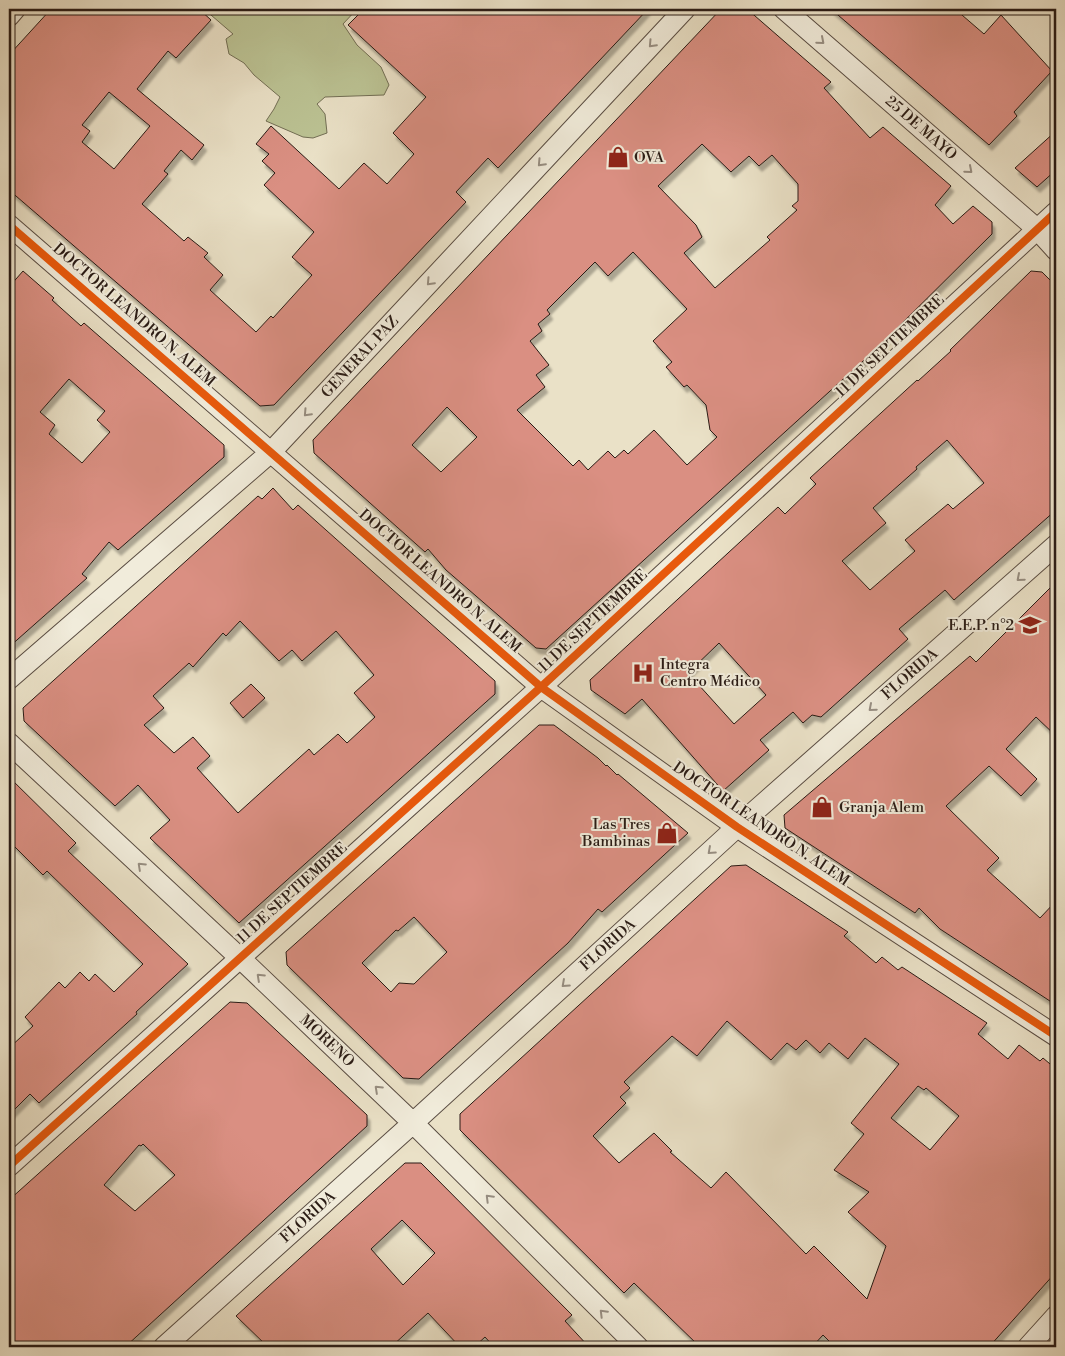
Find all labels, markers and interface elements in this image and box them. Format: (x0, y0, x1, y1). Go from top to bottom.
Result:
one-way arrow (815, 35, 824, 44)
one-way arrow (649, 39, 658, 48)
street label: 25 DE MAYO (881, 92, 961, 165)
shop icon: OVA (605, 144, 631, 170)
place label: OVA (634, 148, 665, 167)
one-way arrow (538, 157, 547, 166)
one-way arrow (964, 165, 973, 174)
street label: DOCTOR LEANDRO N. ALEM (49, 239, 220, 391)
one-way arrow (427, 276, 436, 285)
street label: 11 DE SEPTIEMBRE (832, 291, 948, 401)
street label: GENERAL PAZ (317, 312, 403, 402)
one-way arrow (304, 408, 313, 417)
street label: DOCTOR LEANDRO N. ALEM (355, 505, 526, 657)
street label: 11 DE SEPTIEMBRE (535, 566, 651, 676)
one-way arrow (1016, 572, 1025, 581)
school or university icon: E.E.P. n°2 (1017, 612, 1043, 638)
place label: E.E.P. n°2 (948, 616, 1014, 635)
street label: FLORIDA (878, 644, 943, 704)
place label: Integra Centro Médico (660, 655, 760, 691)
hospital icon: Integra Centro Médico (630, 660, 656, 686)
one-way arrow (868, 703, 877, 712)
street label: DOCTOR LEANDRO N. ALEM (669, 758, 854, 891)
shop icon: Granja Alem (809, 794, 835, 820)
place label: Granja Alem (839, 798, 924, 817)
place label: Las Tres Bambinas (581, 815, 650, 851)
shop icon: Las Tres Bambinas (654, 820, 680, 846)
street label: 11 DE SEPTIEMBRE (233, 838, 351, 948)
one-way arrow (707, 845, 716, 854)
one-way arrow (138, 863, 147, 872)
street label: FLORIDA (576, 915, 640, 975)
one-way arrow (257, 974, 266, 983)
one-way arrow (561, 978, 570, 987)
street label: MORENO (296, 1011, 359, 1071)
one-way arrow (375, 1086, 384, 1095)
street label: FLORIDA (276, 1187, 340, 1247)
one-way arrow (485, 1195, 494, 1204)
one-way arrow (600, 1310, 609, 1319)

